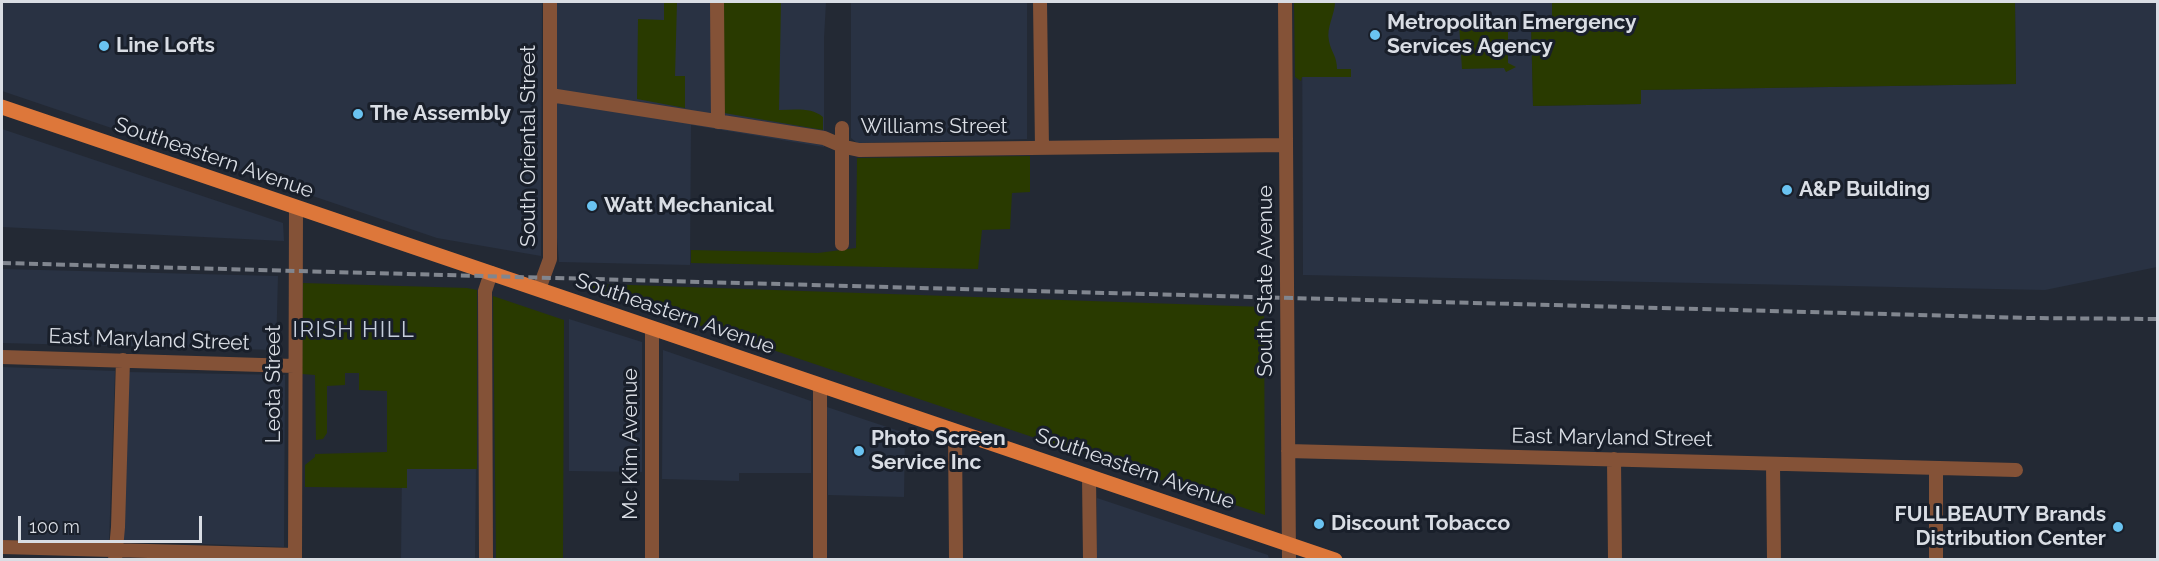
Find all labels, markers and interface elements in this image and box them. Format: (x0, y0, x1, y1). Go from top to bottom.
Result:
place label: Metropolitan Emergency Services Agency (1387, 10, 1637, 60)
marker: Metropolitan Emergency Services Agency (1368, 28, 1382, 42)
place label: Line Lofts (116, 33, 215, 59)
marker: Line Lofts (97, 39, 111, 53)
street label: South Oriental Street (516, 45, 542, 247)
place label: The Assembly (370, 101, 511, 127)
marker: The Assembly (351, 107, 365, 121)
street label: Southeastern Avenue (111, 112, 317, 204)
street label: Williams Street (860, 114, 1008, 140)
place label: A&P Building (1799, 177, 1930, 203)
marker: A&P Building (1780, 183, 1794, 197)
street label: South State Avenue (1253, 185, 1279, 377)
place label: Watt Mechanical (604, 193, 774, 219)
marker: Watt Mechanical (585, 199, 599, 213)
street label: Southeastern Avenue (572, 268, 778, 360)
district label: IRISH HILL (293, 317, 415, 343)
street label: East Maryland Street (48, 324, 250, 356)
street label: Leota Street (261, 325, 287, 443)
street label: Mc Kim Avenue (618, 368, 644, 520)
street label: Southeastern Avenue (1032, 423, 1238, 515)
street label: East Maryland Street (1511, 424, 1713, 452)
place label: Photo Screen Service Inc (871, 426, 1006, 476)
marker: Photo Screen Service Inc (852, 444, 866, 458)
place label: FULLBEAUTY Brands Distribution Center (1895, 502, 2106, 552)
scale bar (21, 504, 206, 542)
place label: Discount Tobacco (1331, 511, 1510, 537)
text: 100 m (29, 516, 80, 537)
marker: Discount Tobacco (1312, 517, 1326, 531)
marker: FULLBEAUTY Brands Distribution Center (2111, 520, 2125, 534)

